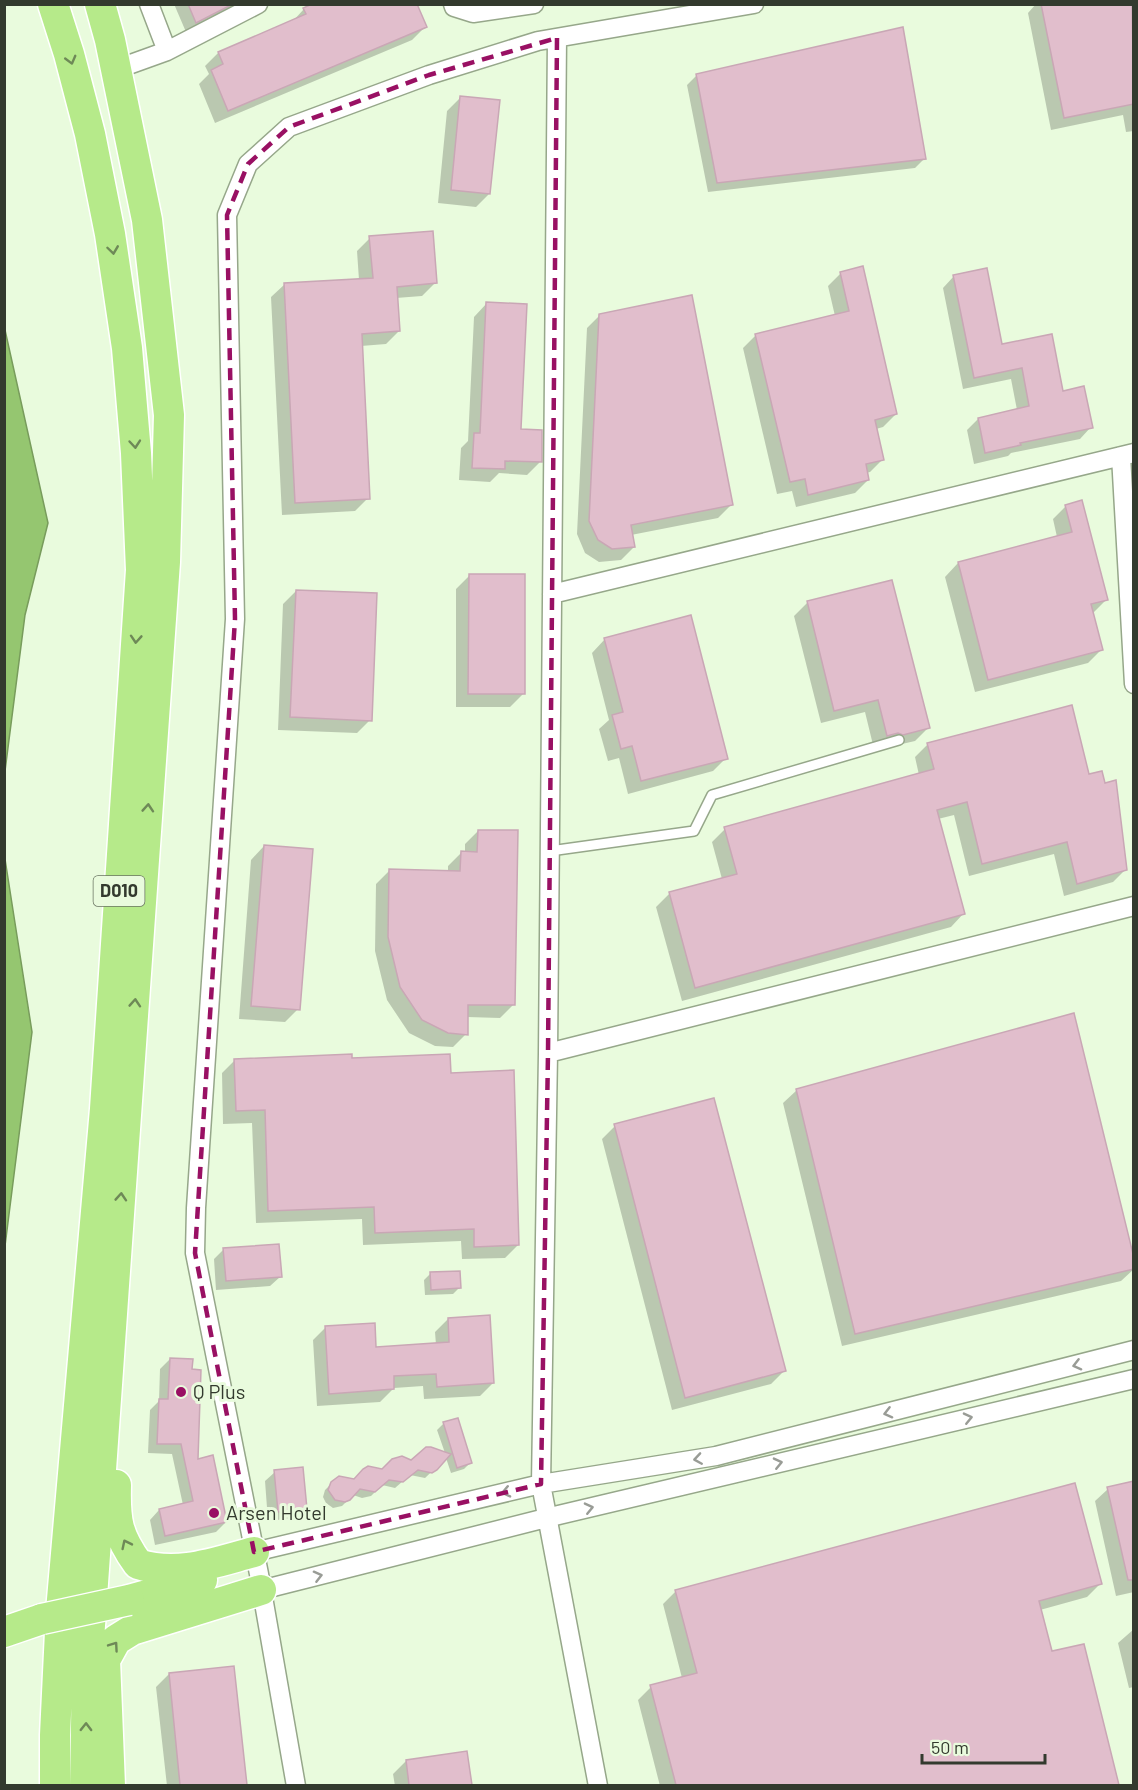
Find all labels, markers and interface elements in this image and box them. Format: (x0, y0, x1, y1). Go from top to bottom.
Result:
one-way arrow (63, 55, 76, 65)
one-way arrow (106, 246, 118, 255)
one-way arrow (129, 440, 142, 449)
one-way arrow (130, 634, 143, 643)
one-way arrow (142, 804, 155, 813)
road number: D010 (94, 876, 144, 906)
one-way arrow (128, 998, 141, 1007)
one-way arrow (115, 1193, 128, 1202)
one-way arrow (1072, 1357, 1082, 1370)
place label: Q Plus (193, 1379, 245, 1403)
marker: Q Plus (174, 1385, 188, 1399)
one-way arrow (883, 1405, 893, 1418)
one-way arrow (963, 1412, 973, 1425)
one-way arrow (694, 1452, 704, 1465)
one-way arrow (773, 1458, 783, 1471)
one-way arrow (502, 1485, 512, 1498)
place label: Arsen Hotel (226, 1500, 327, 1524)
one-way arrow (584, 1503, 594, 1516)
marker: Arsen Hotel (207, 1506, 221, 1520)
one-way arrow (122, 1540, 133, 1550)
one-way arrow (313, 1570, 323, 1583)
one-way arrow (107, 1642, 118, 1653)
one-way arrow (80, 1723, 92, 1732)
scale bar (922, 1727, 1045, 1765)
text: 50 m (931, 1736, 969, 1758)

